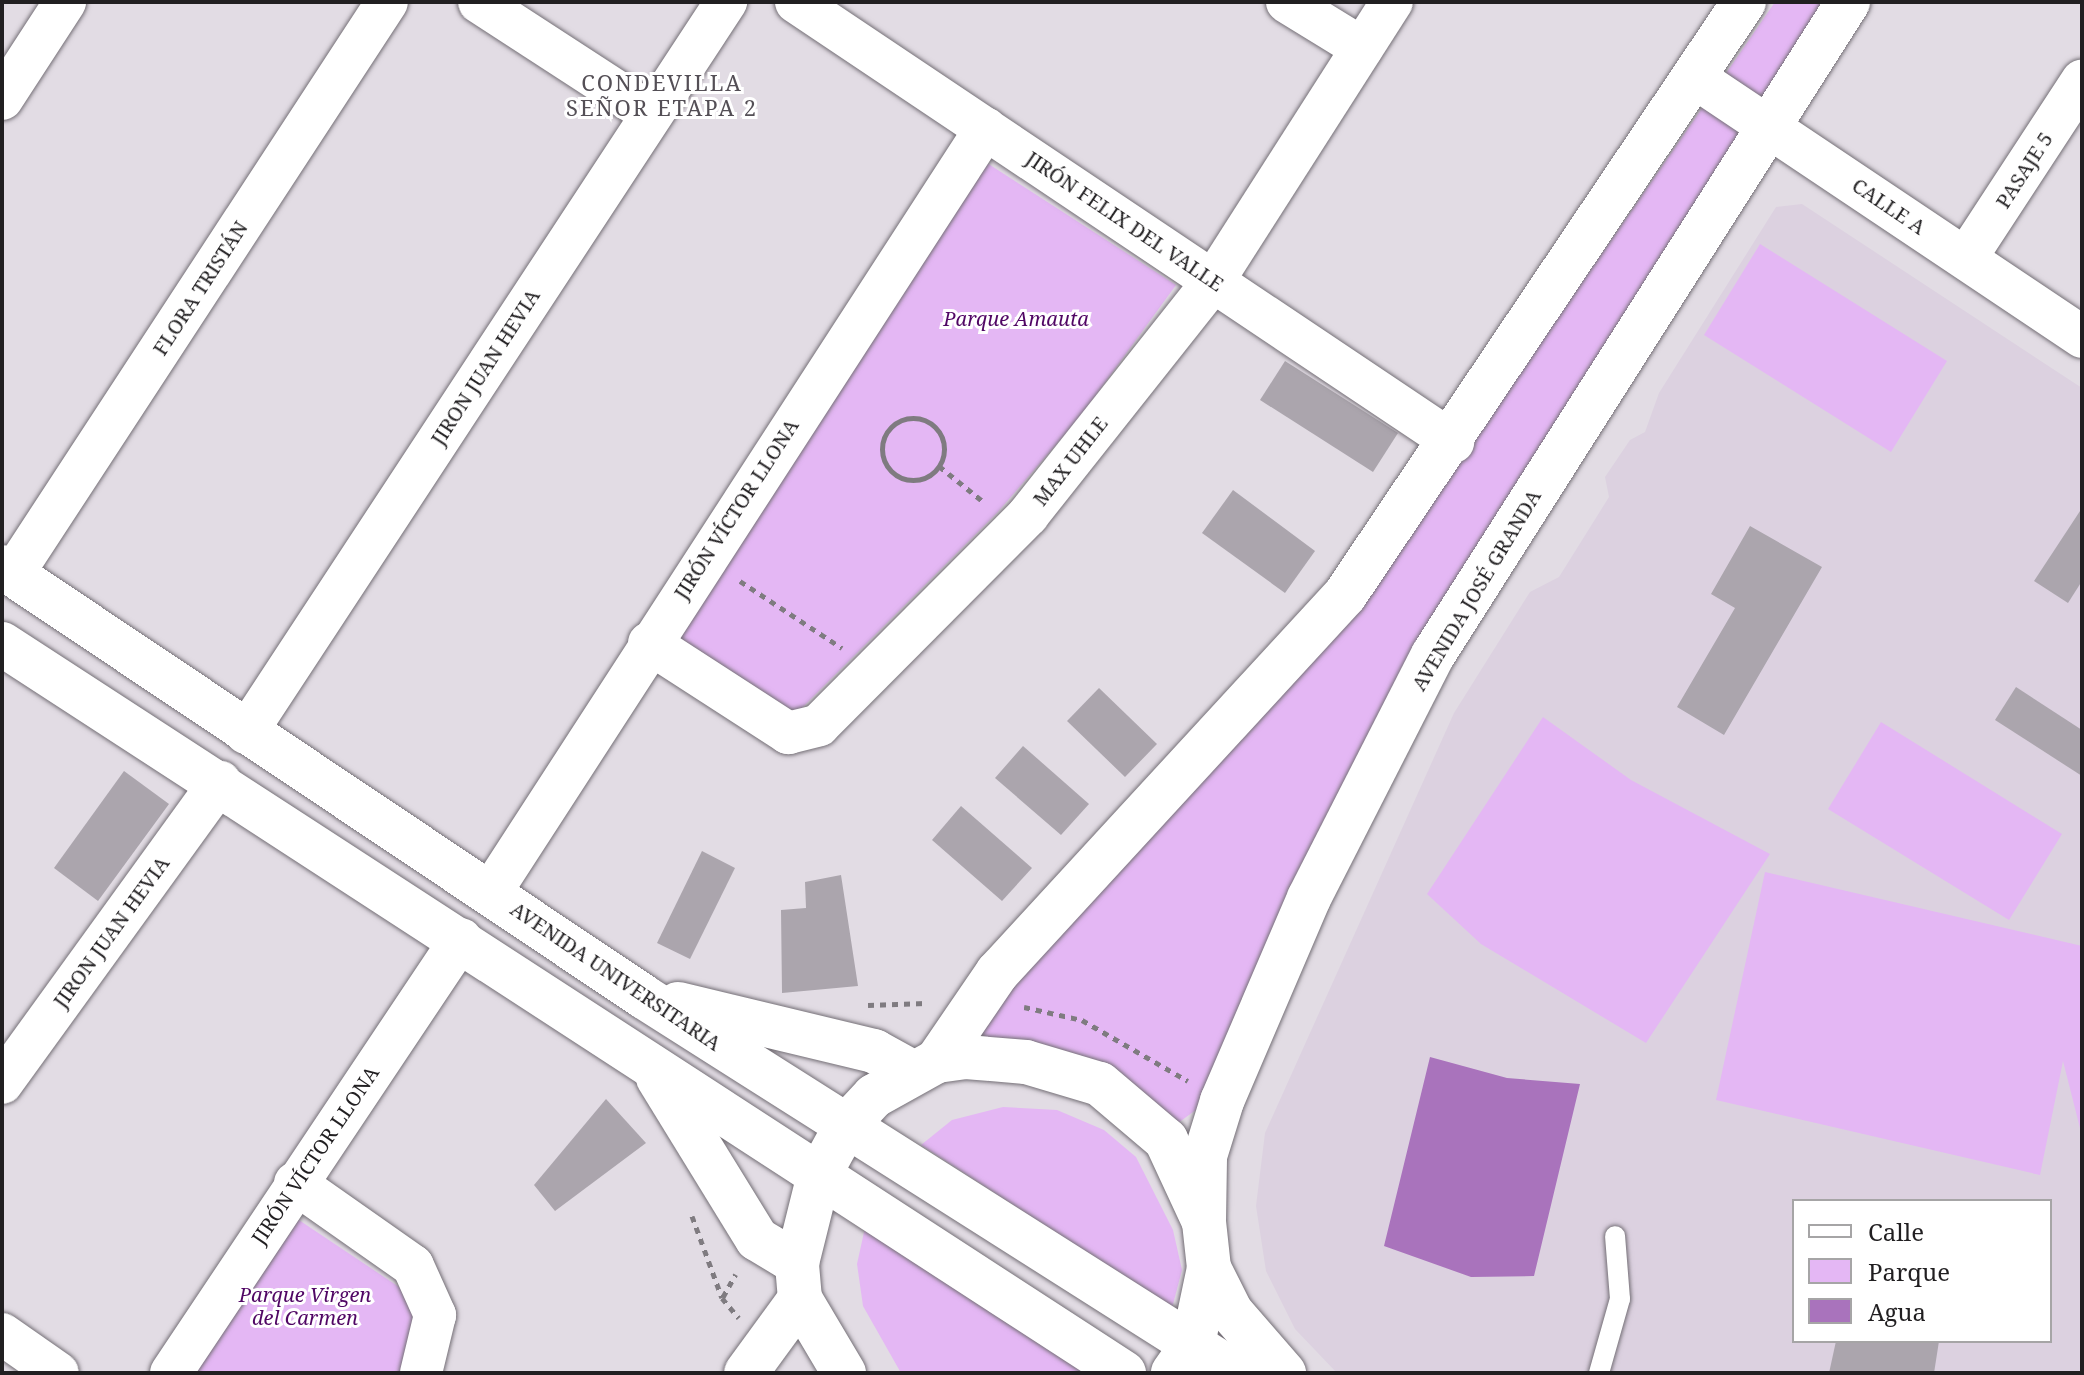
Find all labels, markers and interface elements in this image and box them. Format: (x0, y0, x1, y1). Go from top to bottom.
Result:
district label: CONDEVILLA SEÑOR ETAPA 2 (566, 69, 758, 120)
street label: PASAJE 5 (1991, 128, 2057, 212)
street label: JIRÓN FELIX DEL VALLE (1022, 146, 1228, 296)
street label: CALLE A (1848, 173, 1930, 239)
street label: FLORA TRISTÁN (148, 216, 252, 360)
street label: JIRON JUAN HEVIA (426, 285, 544, 449)
park label: Parque Amauta (943, 306, 1089, 330)
street label: MAX UHLE (1028, 412, 1112, 510)
street label: JIRÓN VÍCTOR LLONA (669, 415, 803, 603)
street label: AVENIDA JOSÉ GRANDA (1406, 485, 1546, 695)
street label: JIRON JUAN HEVIA (48, 852, 174, 1012)
street label: AVENIDA UNIVERSITARIA (506, 897, 726, 1055)
street label: JIRÓN VÍCTOR LLONA (246, 1061, 384, 1249)
legend (1792, 1199, 2052, 1343)
text: Calle (1868, 1215, 1924, 1248)
text: Parque (1868, 1255, 1950, 1288)
park label: Parque Virgen del Carmen (239, 1282, 371, 1329)
text: Agua (1868, 1295, 1926, 1328)

